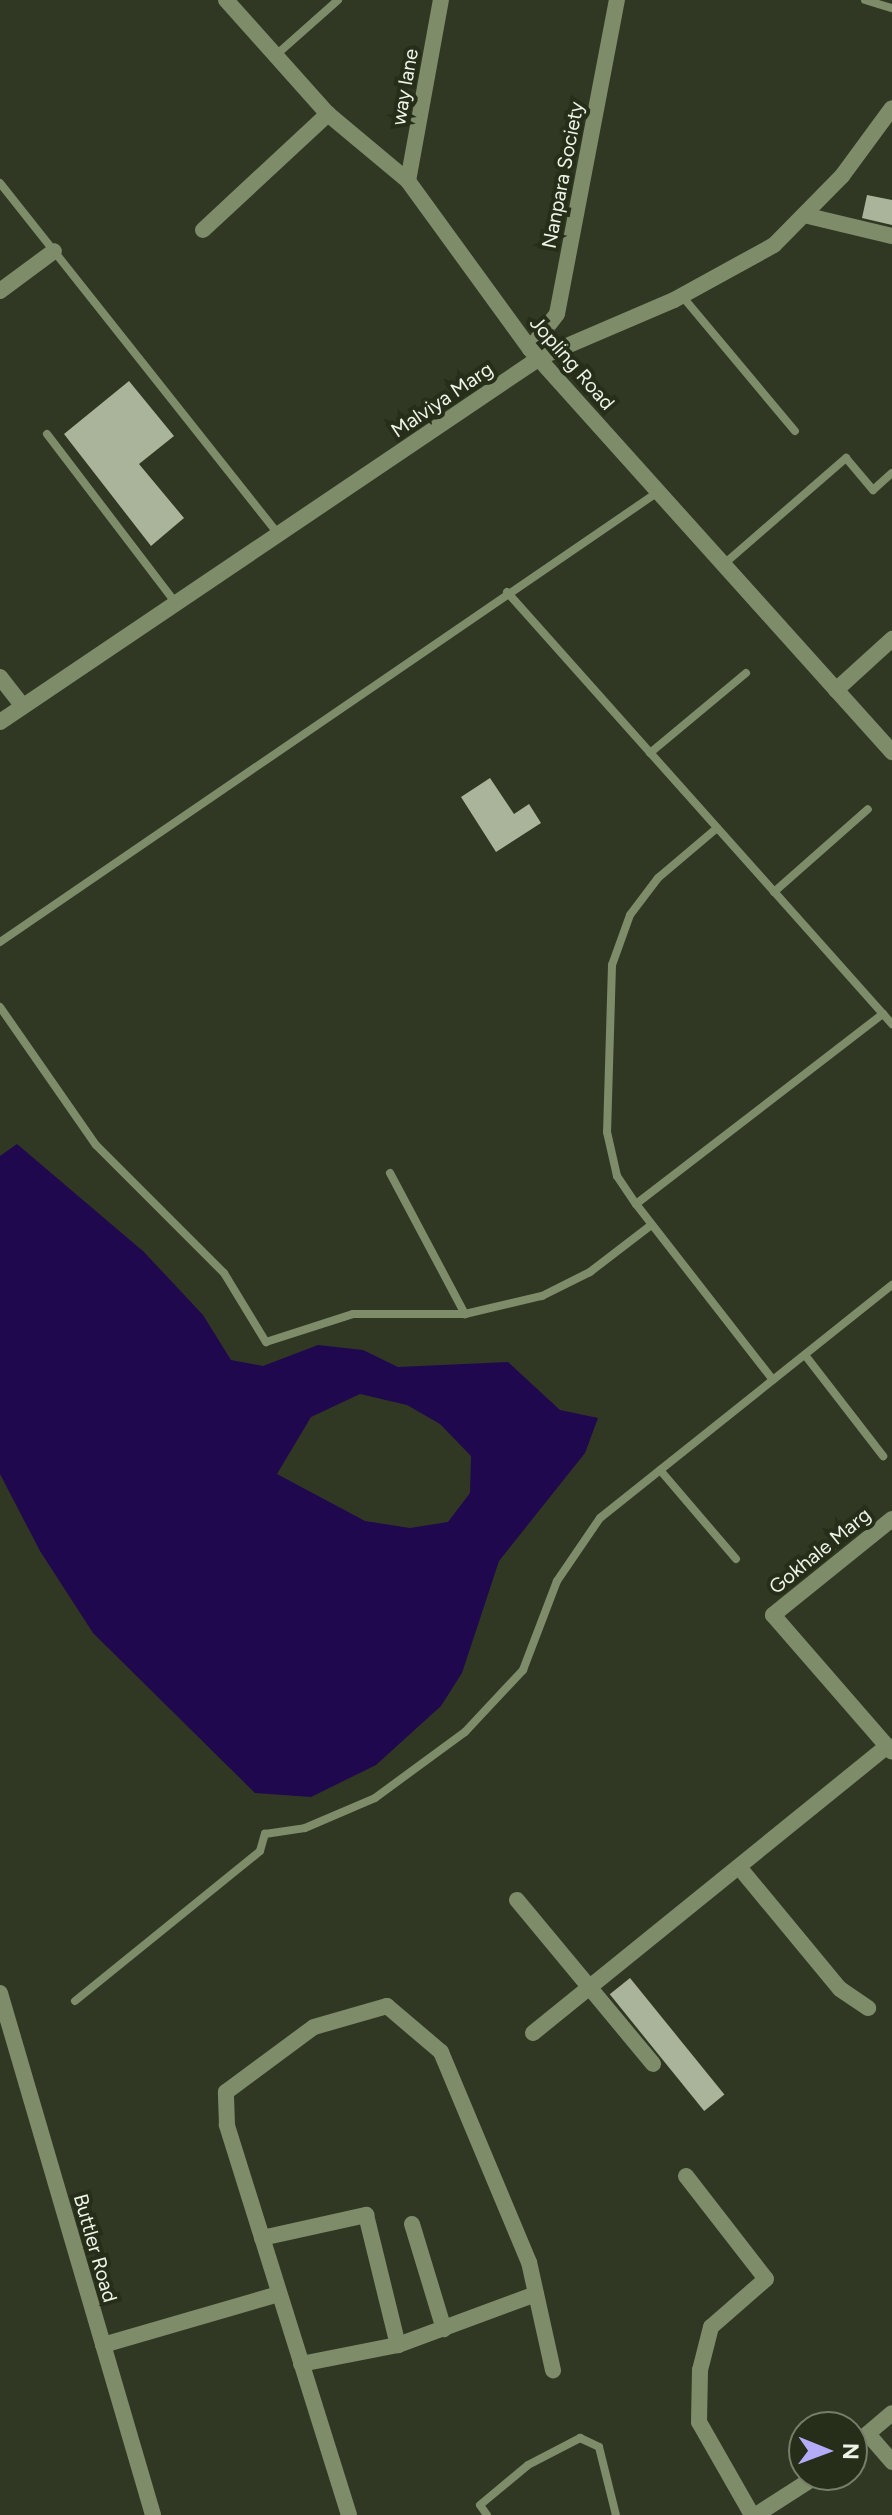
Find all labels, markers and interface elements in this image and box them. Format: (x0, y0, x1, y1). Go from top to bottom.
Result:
street label: way lane (386, 47, 424, 127)
street label: Nanpara Society (537, 100, 589, 250)
street label: Jopling Road (525, 311, 619, 415)
street label: Malviya Marg (387, 357, 497, 443)
street label: Gokhale Marg (764, 1503, 876, 1599)
street label: Buttler Road (68, 2191, 122, 2305)
north arrow (788, 2411, 868, 2491)
text: N (837, 2443, 864, 2460)

